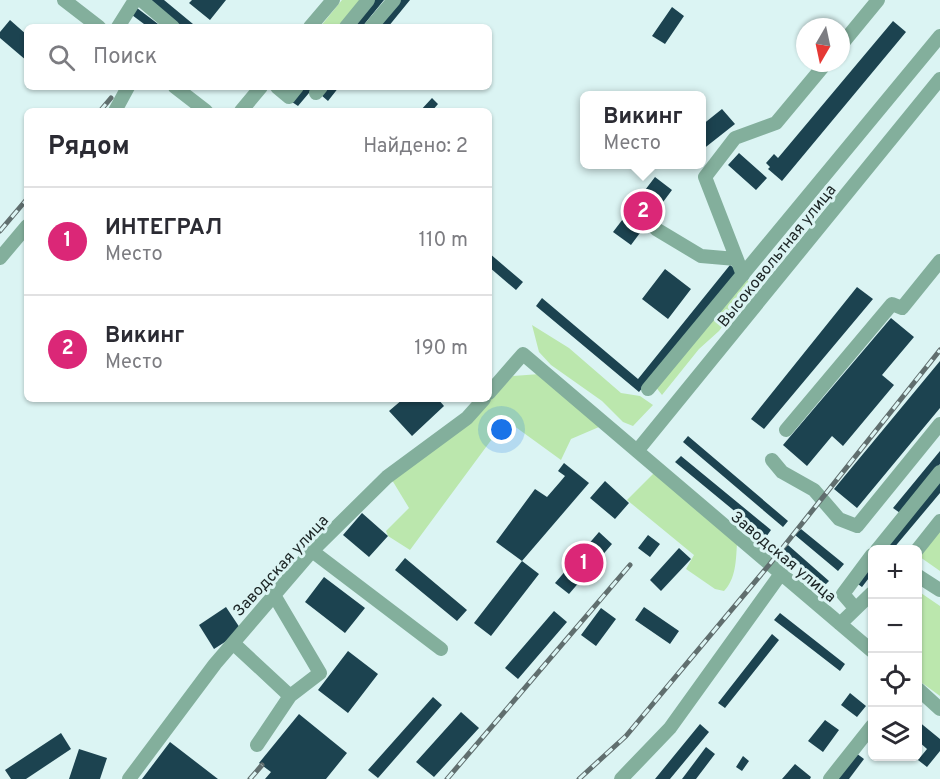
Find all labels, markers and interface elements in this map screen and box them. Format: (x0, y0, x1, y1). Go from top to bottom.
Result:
north arrow (796, 18, 850, 72)
search box (24, 24, 492, 90)
icon: search (45, 41, 78, 74)
text: Поиск (93, 44, 157, 71)
popup (580, 91, 706, 169)
text: Викинг (603, 104, 683, 131)
text: Рядом (48, 131, 130, 164)
text: Место (603, 131, 661, 157)
text: Найдено: 2 (363, 134, 468, 160)
street label: Высоковольтная улица (714, 181, 841, 332)
pin: 2 (624, 188, 662, 234)
text: ИНТЕГРАЛ (105, 215, 222, 242)
text: 1 (64, 228, 72, 254)
text: 110 m (419, 228, 468, 254)
text: Место (105, 242, 163, 268)
text: Викинг (105, 323, 184, 350)
text: 2 (61, 336, 74, 362)
text: 190 m (414, 336, 468, 362)
text: Место (105, 350, 163, 376)
your location (487, 415, 516, 444)
street label: Заводская улица (726, 508, 840, 608)
street label: Заводская улица (229, 511, 334, 621)
pin: 1 (564, 540, 604, 586)
map controls (868, 545, 922, 761)
button: + (868, 545, 922, 599)
button: − (868, 599, 922, 653)
button: locate (868, 653, 922, 707)
button: layers (868, 707, 922, 761)

